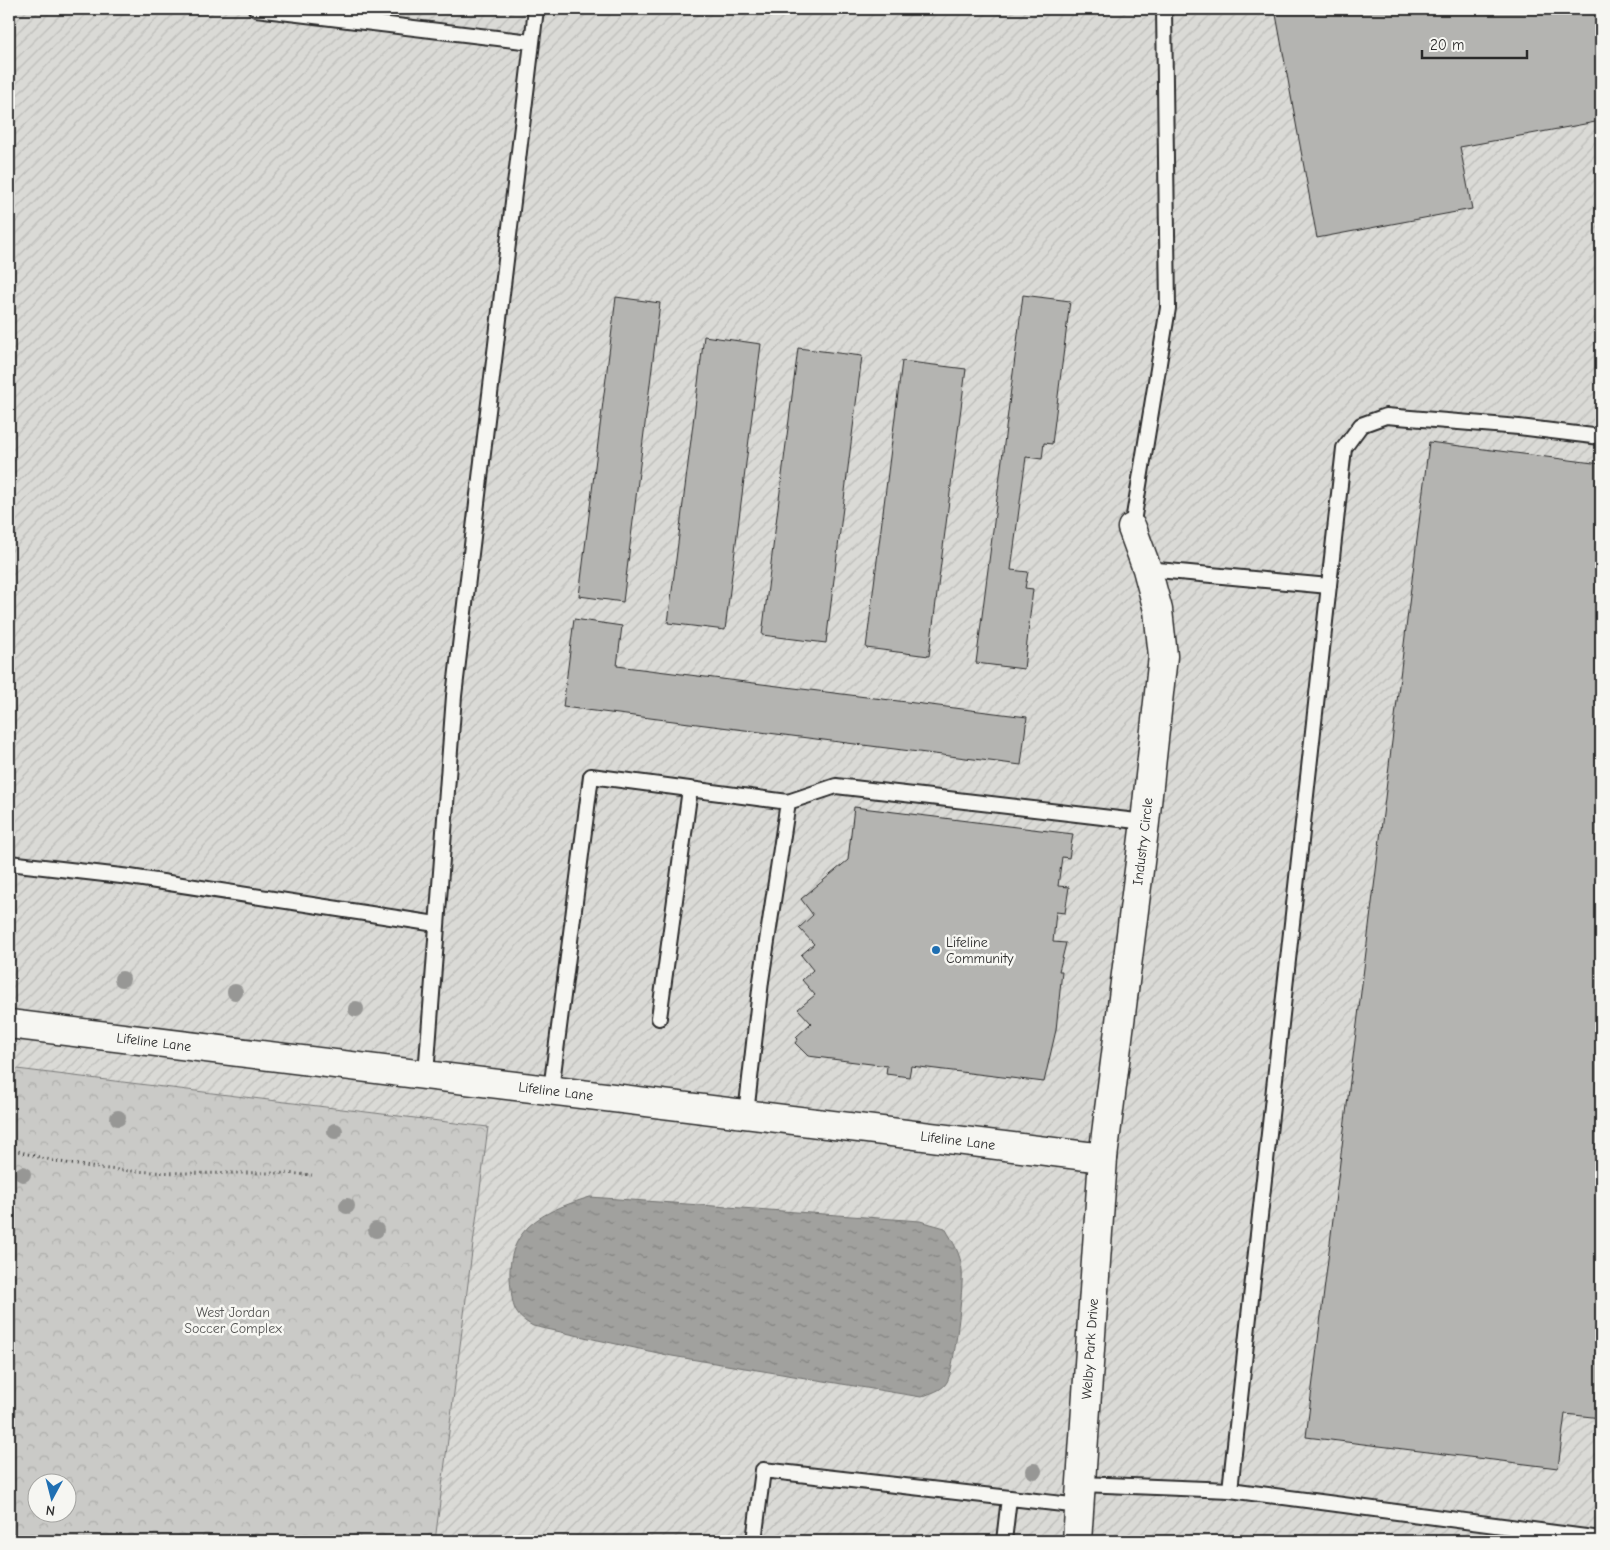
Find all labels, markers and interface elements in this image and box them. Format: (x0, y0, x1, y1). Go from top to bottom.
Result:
scale bar (1422, 28, 1528, 60)
text: 20 m (1430, 36, 1464, 54)
street label: Industry Circle (1129, 797, 1156, 886)
place label: Lifeline Community (946, 934, 1014, 967)
marker: Lifeline Community (930, 944, 942, 956)
street label: Lifeline Lane (115, 1029, 192, 1055)
street label: Lifeline Lane (517, 1078, 594, 1104)
street label: Lifeline Lane (919, 1127, 996, 1153)
street label: Welby Park Drive (1078, 1298, 1102, 1400)
park label: West Jordan Soccer Complex (184, 1304, 282, 1337)
north arrow (28, 1472, 78, 1522)
text: N (45, 1501, 56, 1519)

